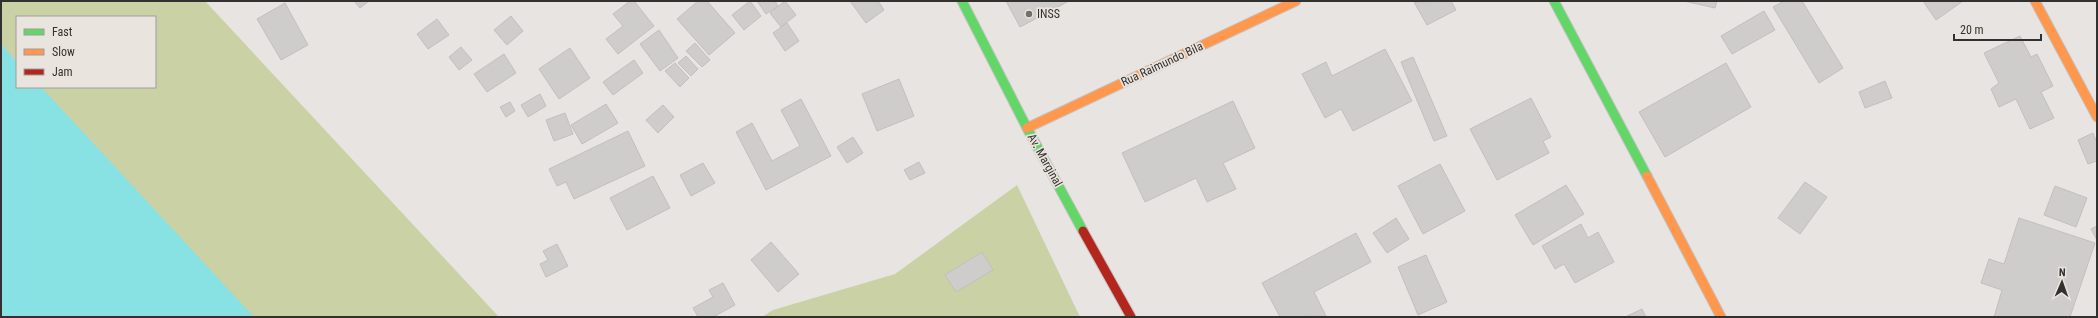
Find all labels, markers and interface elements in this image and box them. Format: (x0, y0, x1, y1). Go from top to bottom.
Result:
place label: INSS (1037, 7, 1060, 21)
marker: INSS (1024, 9, 1034, 19)
legend (16, 16, 156, 88)
scale bar (1954, 16, 2041, 42)
text: 20 m (1960, 23, 1984, 37)
text: Fast (52, 25, 73, 39)
street label: Rua Raimundo Bila (1119, 39, 1205, 89)
text: Slow (52, 45, 75, 59)
text: Jam (52, 65, 73, 79)
street label: Av. Marginal (1025, 131, 1065, 189)
north arrow (2042, 262, 2082, 302)
text: N (2059, 266, 2066, 279)

